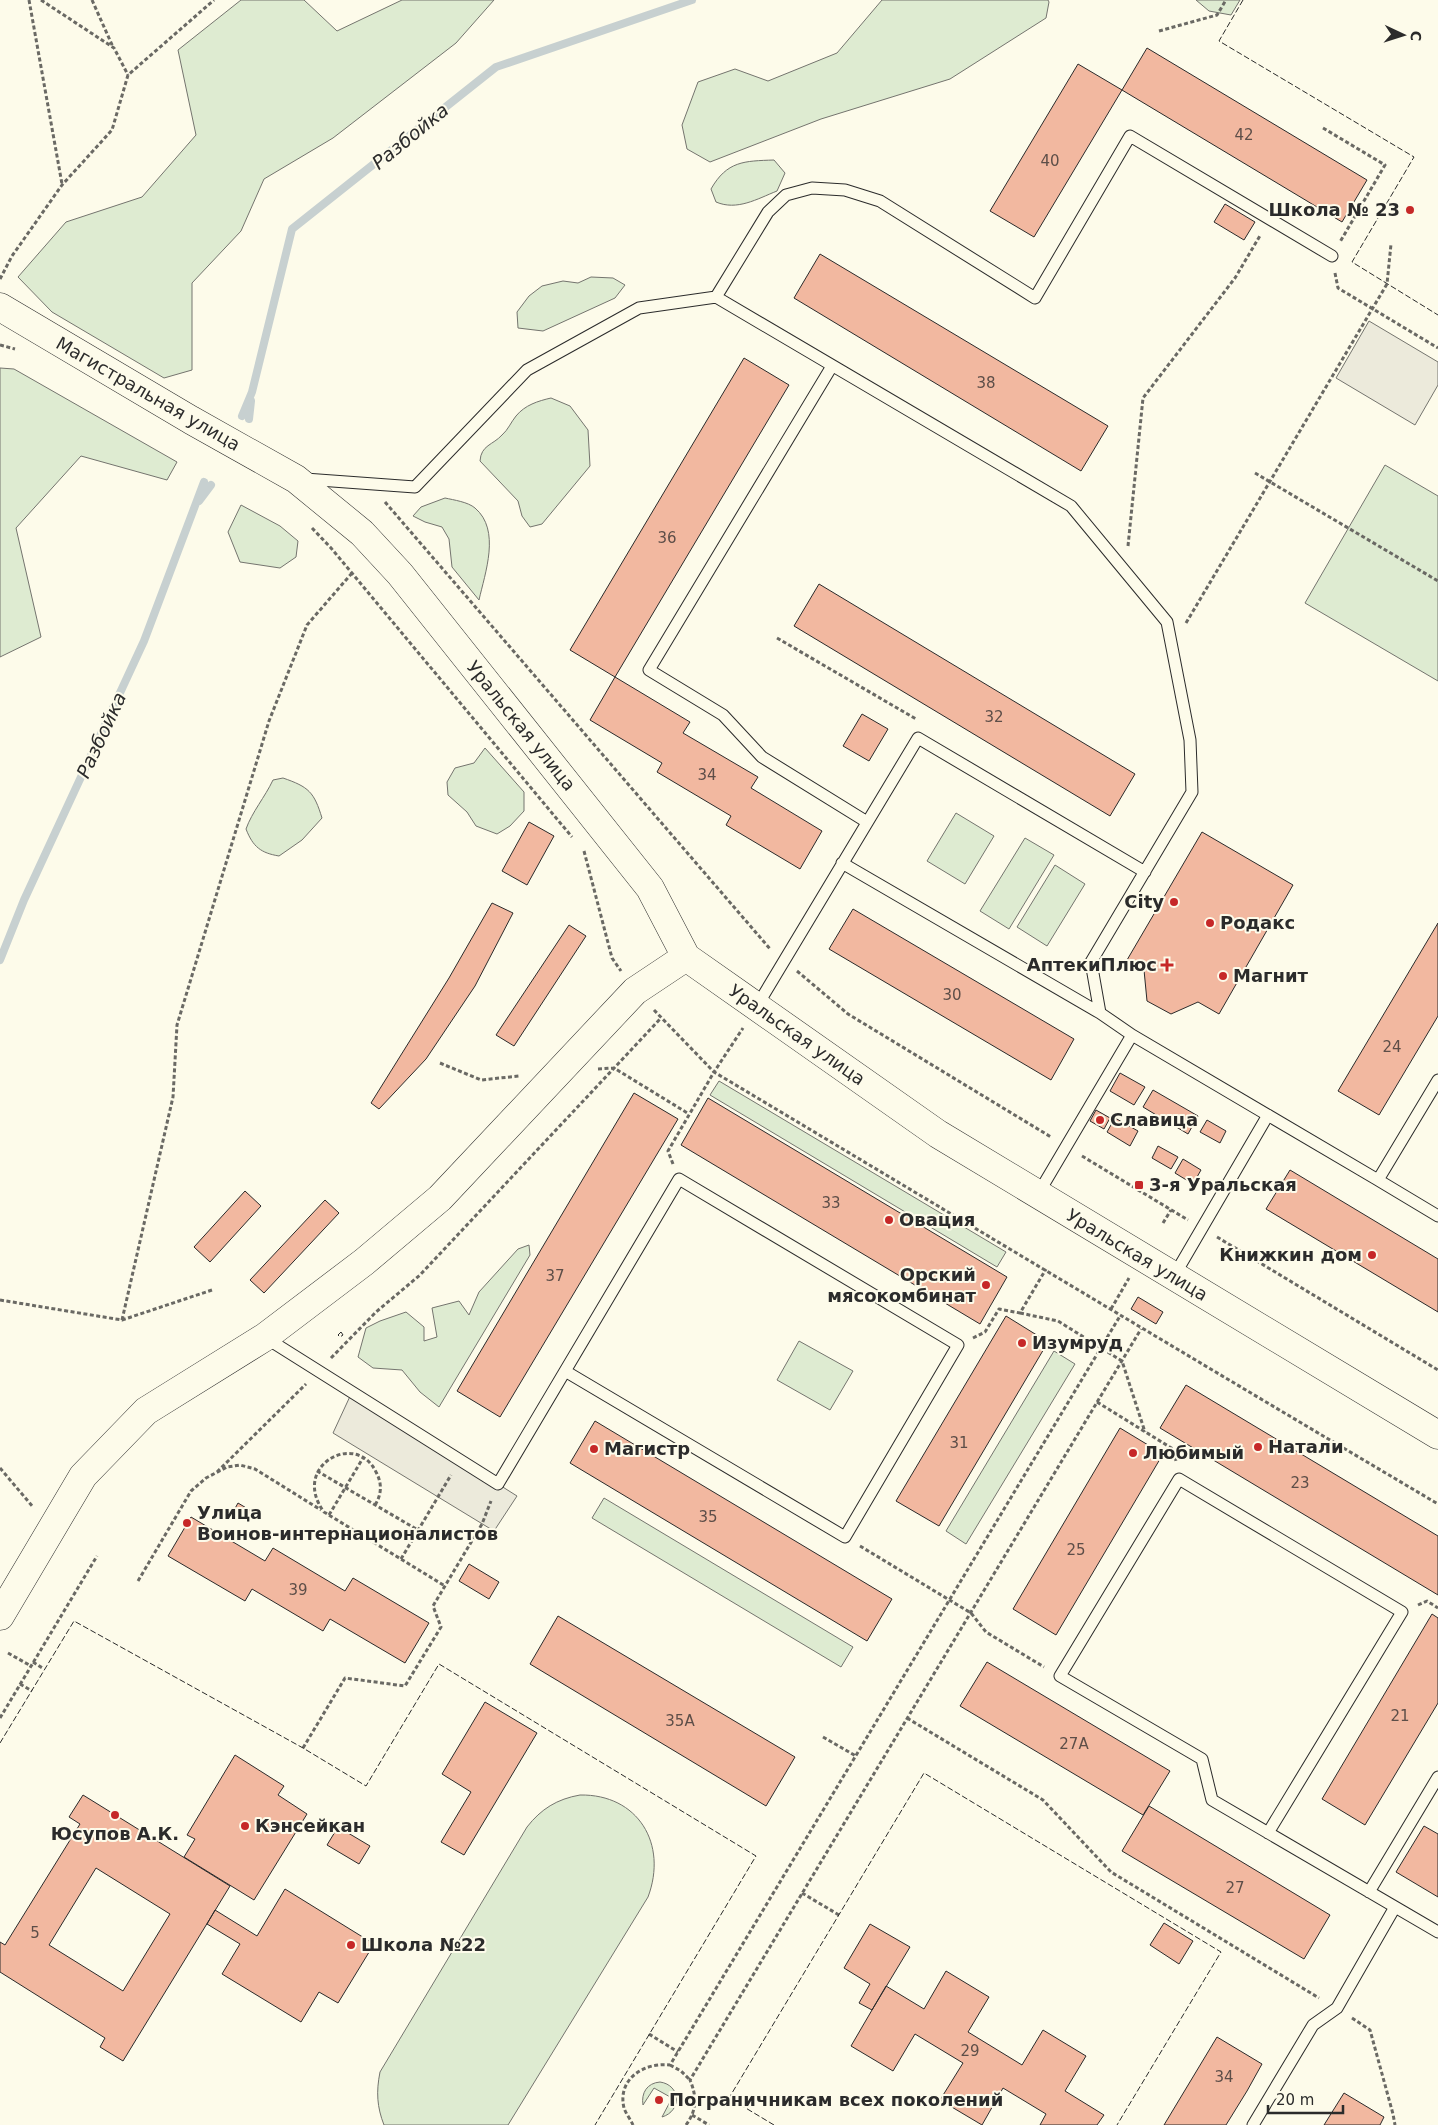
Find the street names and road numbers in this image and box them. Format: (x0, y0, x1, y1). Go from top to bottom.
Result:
street label: Магистральная улица (52, 332, 244, 455)
street label: Уральская улица (463, 657, 580, 795)
street label: Уральская улица (725, 980, 869, 1089)
street label: Уральская улица (1063, 1204, 1212, 1305)

